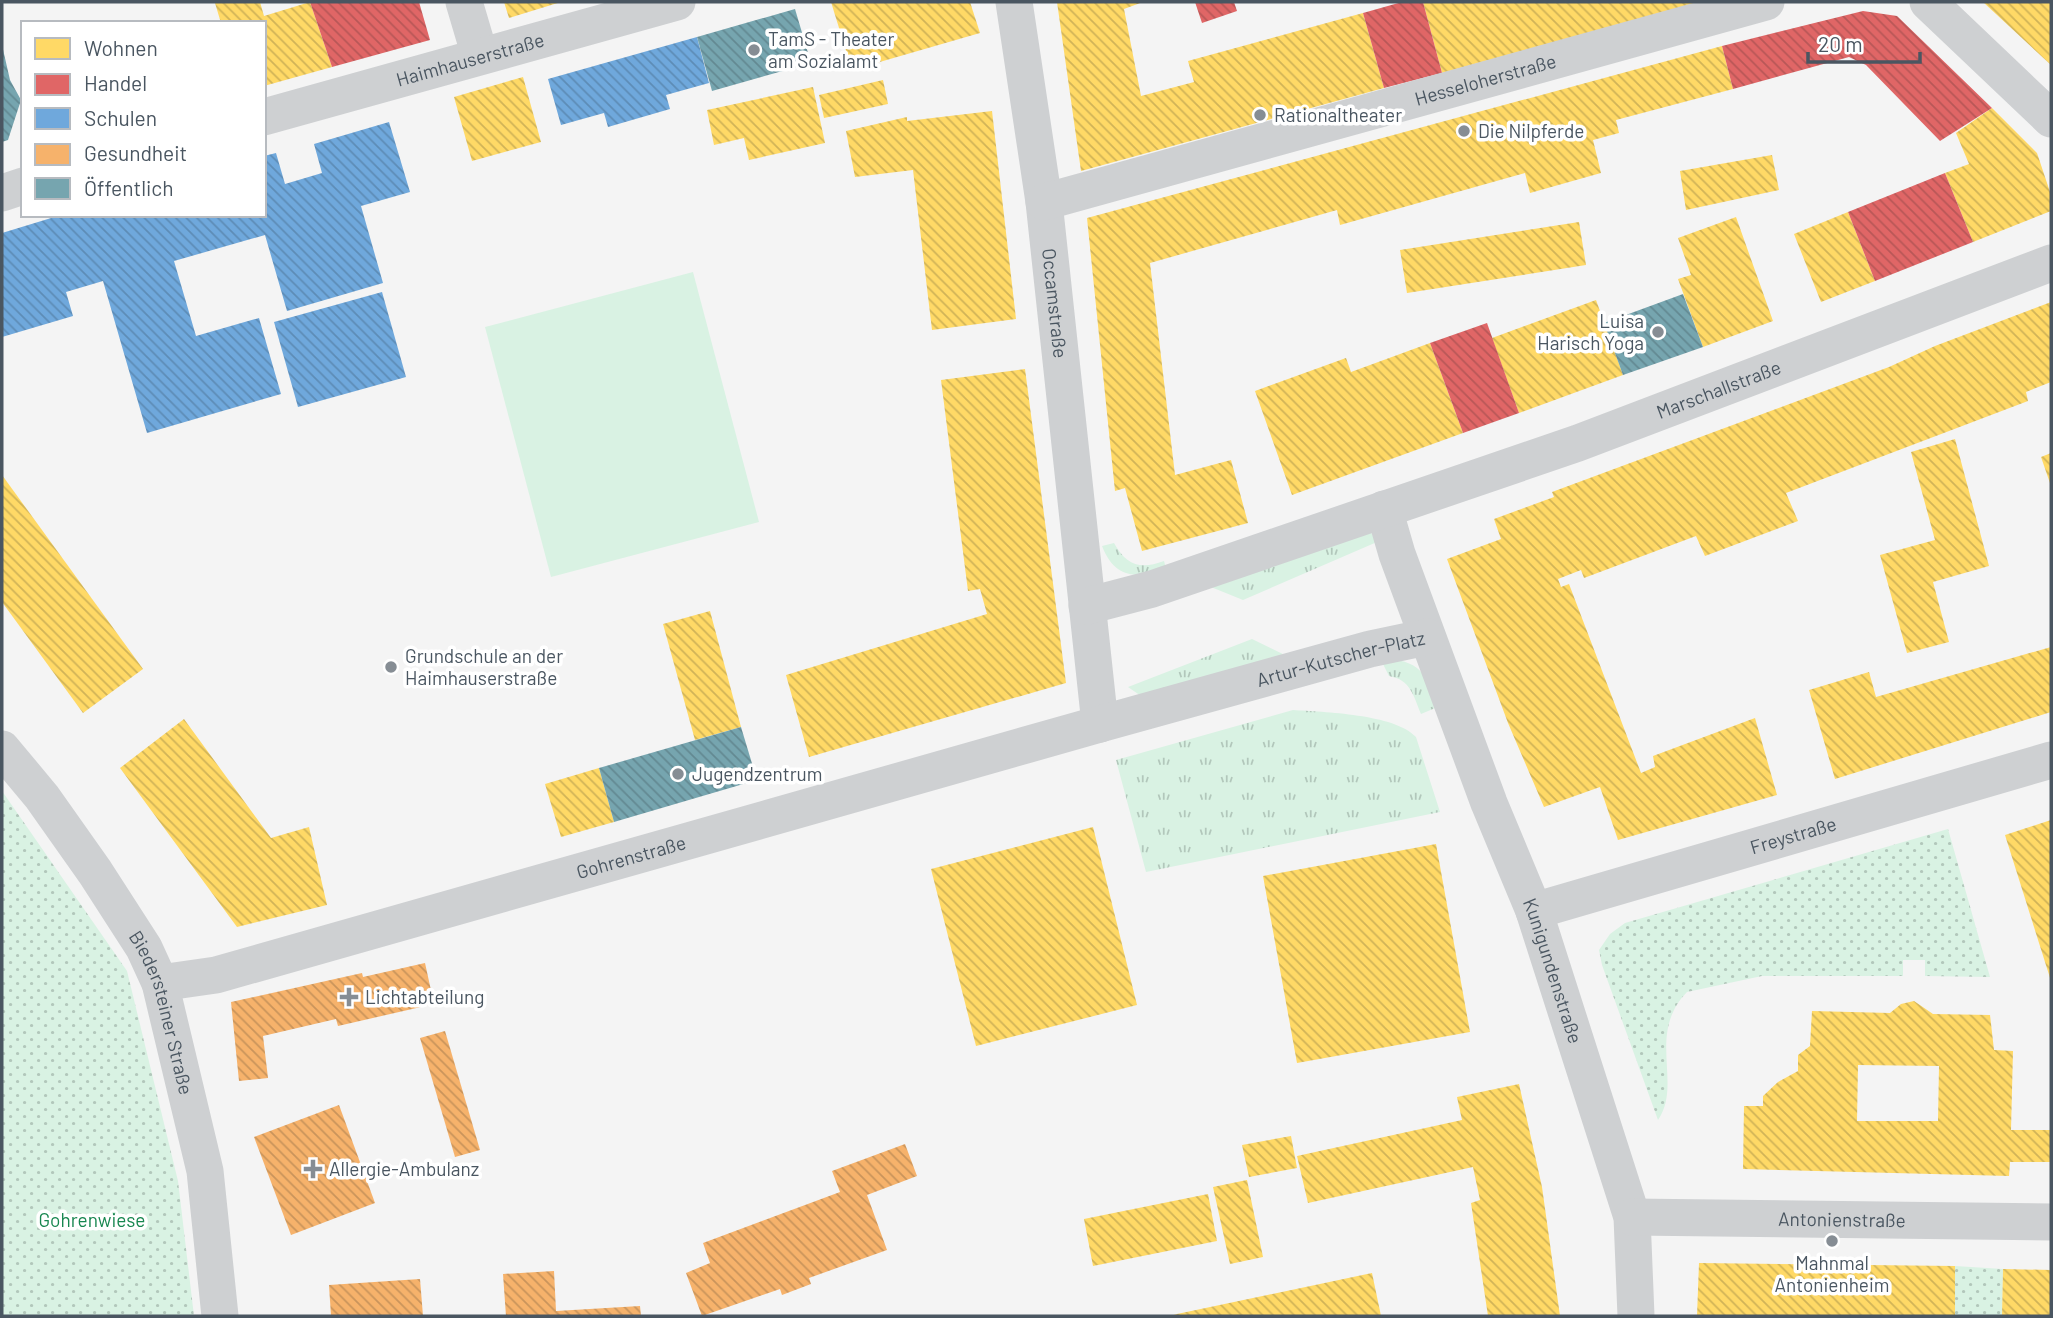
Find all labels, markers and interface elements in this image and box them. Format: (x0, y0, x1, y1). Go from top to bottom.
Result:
legend (21, 21, 266, 217)
scale bar (1808, 21, 1920, 65)
place label: TamS - Theater am Sozialamt (768, 27, 894, 72)
street label: Haimhauserstraße (394, 28, 547, 91)
text: 20 m (1818, 31, 1863, 56)
text: Wohnen (84, 35, 158, 60)
marker: TamS - Theater am Sozialamt (746, 42, 762, 58)
street label: Hesseloherstraße (1412, 49, 1559, 110)
text: Handel (84, 70, 147, 95)
place label: Rationaltheater (1274, 103, 1402, 126)
text: Schulen (84, 105, 157, 130)
marker: Rationaltheater (1252, 107, 1268, 123)
place label: Die Nilpferde (1478, 119, 1584, 142)
marker: Die Nilpferde (1456, 123, 1472, 139)
text: Gesundheit (84, 140, 187, 165)
text: Öffentlich (84, 175, 174, 200)
street label: Occamstraße (1038, 247, 1073, 359)
place label: Luisa Harisch Yoga (1537, 309, 1644, 354)
marker: Luisa Harisch Yoga (1650, 324, 1666, 340)
street label: Marschallstraße (1653, 355, 1784, 423)
street label: Artur-Kutscher-Platz (1254, 626, 1427, 691)
place label: Grundschule an der Haimhauserstraße (405, 644, 563, 689)
marker: Grundschule an der Haimhauserstraße (383, 659, 399, 675)
place label: Jugendzentrum (692, 762, 822, 785)
marker: Jugendzentrum (670, 766, 686, 782)
street label: Freystraße (1747, 811, 1839, 858)
street label: Gohrenstraße (573, 830, 688, 883)
street label: Kunigundenstraße (1519, 894, 1588, 1046)
street label: Biedersteiner Straße (125, 926, 198, 1097)
place label: Lichtabteilung (365, 985, 484, 1008)
marker: Lichtabteilung (339, 987, 359, 1007)
place label: Allergie-Ambulanz (329, 1157, 479, 1180)
marker: Allergie-Ambulanz (303, 1159, 323, 1179)
street label: Antonienstraße (1778, 1207, 1906, 1231)
park label: Gohrenwiese (38, 1208, 146, 1231)
marker: Mahnmal Antonienheim (1824, 1233, 1840, 1249)
place label: Mahnmal Antonienheim (1775, 1251, 1890, 1296)

